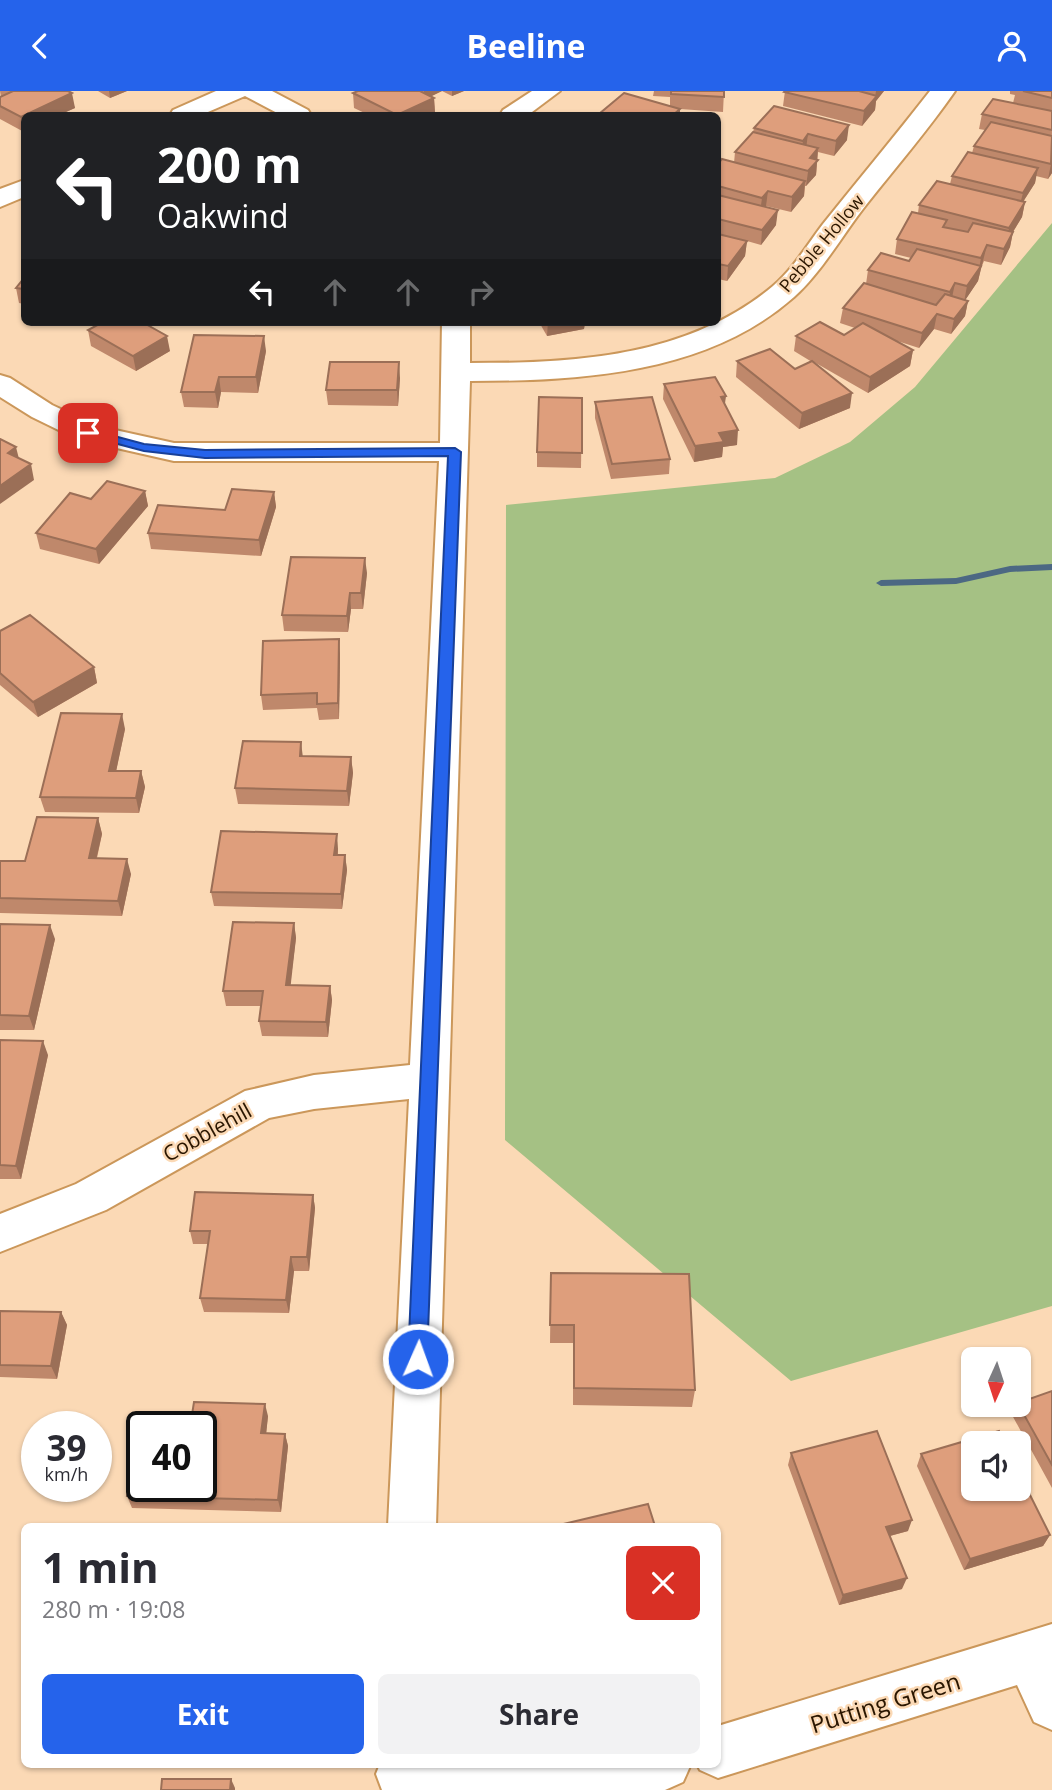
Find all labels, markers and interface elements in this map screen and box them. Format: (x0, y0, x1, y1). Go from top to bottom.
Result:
text: Beeline (467, 24, 585, 67)
icon: back (21, 27, 59, 65)
icon: person (993, 27, 1031, 65)
text: 200 m (157, 131, 302, 197)
icon: left (42, 140, 133, 231)
street label: Pebble Hollow (773, 189, 869, 297)
text: Oakwind (157, 194, 289, 237)
icon: left (243, 273, 281, 311)
icon: ahead (316, 273, 354, 311)
icon: ahead (389, 273, 427, 311)
icon: right (462, 273, 500, 311)
pin (58, 403, 118, 463)
icon: arrive (69, 414, 107, 452)
street label: Cobblehill (158, 1096, 256, 1168)
position arrow (381, 1322, 455, 1396)
north arrow (961, 1347, 1031, 1417)
map controls (961, 1347, 1031, 1501)
speed limit sign: 40 (126, 1411, 217, 1502)
text: 39 (46, 1424, 87, 1471)
button: sound (961, 1431, 1031, 1501)
text: km/h (45, 1462, 88, 1486)
text: 1 min (42, 1538, 159, 1595)
button: close (626, 1546, 700, 1620)
text: 280 m · 19:08 (42, 1593, 185, 1625)
street label: Putting Green (806, 1664, 964, 1740)
button: Exit (42, 1674, 364, 1754)
button: Share (378, 1674, 700, 1754)

